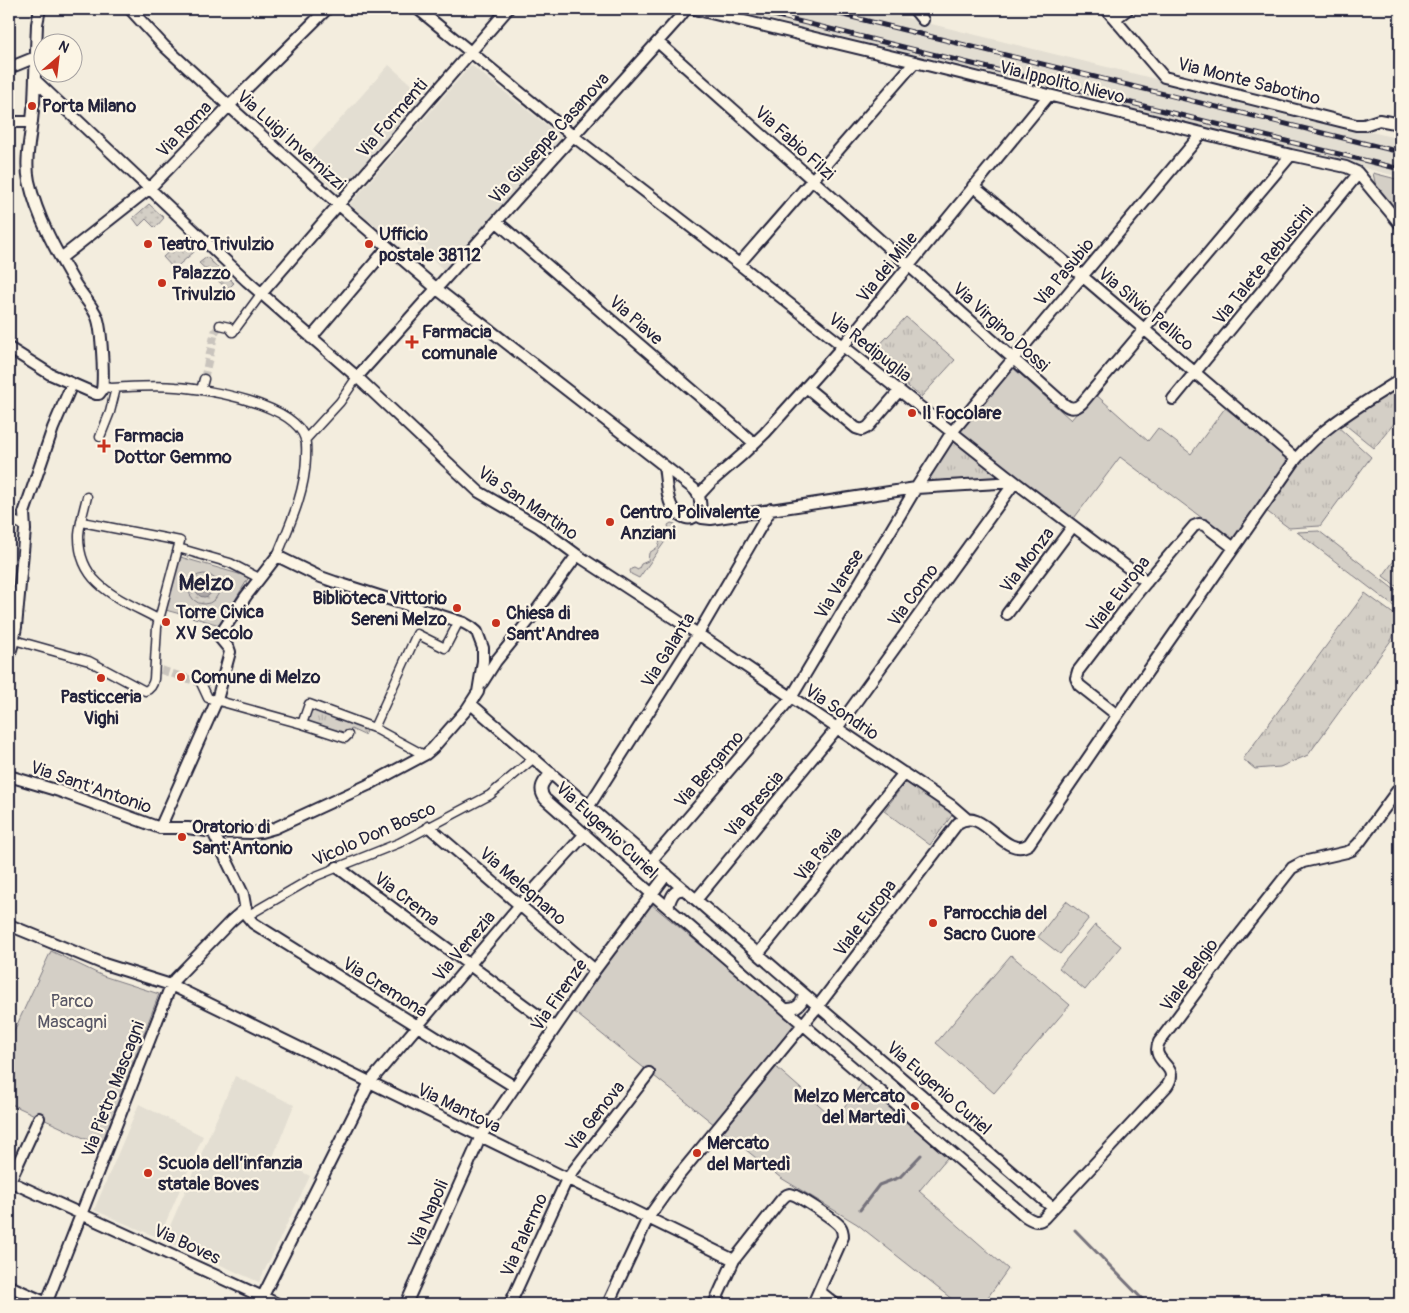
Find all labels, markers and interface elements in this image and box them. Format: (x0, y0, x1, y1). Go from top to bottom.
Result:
north arrow (32, 32, 82, 82)
text: N (56, 37, 72, 57)
street label: Via Monte Sabotino (1175, 53, 1323, 110)
street label: Via Ippolito Nievo (997, 56, 1127, 109)
street label: Via Giuseppe Casanova (484, 68, 615, 209)
street label: Via Formenti (352, 74, 433, 163)
street label: Via Luigi Invernizzi (231, 85, 350, 195)
place label: Porta Milano (42, 95, 136, 118)
street label: Via Roma (152, 96, 217, 163)
marker: Porta Milano (26, 100, 38, 112)
street label: Via Fabio Filzi (749, 101, 840, 186)
street label: Via Talete Rebuscini (1208, 201, 1319, 330)
place label: Ufficio postale 38112 (379, 223, 481, 267)
street label: Via dei Mille (852, 227, 923, 308)
place label: Teatro Trivulzio (157, 233, 274, 256)
street label: Via Pasubio (1029, 233, 1100, 311)
marker: Teatro Trivulzio (142, 238, 154, 250)
marker: Ufficio postale 38112 (363, 238, 375, 250)
place label: Palazzo Trivulzio (171, 262, 236, 306)
street label: Via Silvio Pellico (1093, 262, 1199, 356)
marker: Palazzo Trivulzio (156, 277, 168, 289)
street label: Via Virgino Dossi (947, 278, 1054, 377)
street label: Via Piave (604, 290, 668, 350)
street label: Via Redipuglia (823, 308, 916, 387)
place label: Farmacia comunale (421, 321, 498, 365)
marker: Farmacia comunale (406, 336, 418, 348)
place label: Il Focolare (922, 402, 1002, 425)
marker: Il Focolare (906, 407, 918, 419)
place label: Farmacia Dottor Gemmo (114, 425, 232, 469)
marker: Farmacia Dottor Gemmo (98, 440, 110, 452)
street label: Via San Martino (473, 461, 583, 546)
place label: Centro Polivalente Anziani (620, 501, 761, 545)
marker: Centro Polivalente Anziani (604, 516, 616, 528)
street label: Via Monza (995, 523, 1060, 598)
street label: Via Varese (810, 545, 869, 623)
street label: Viale Europa (1081, 552, 1155, 637)
street label: Via Como (883, 559, 944, 631)
district label: Melzo (178, 569, 234, 597)
place label: Biblioteca Vittorio Sereni Melzo (313, 587, 447, 631)
place label: Torre Civica XV Secolo (175, 601, 264, 645)
marker: Biblioteca Vittorio Sereni Melzo (451, 602, 463, 614)
place label: Chiesa di Sant'Andrea (506, 602, 600, 646)
street label: Via Galanta (636, 608, 701, 692)
marker: Torre Civica XV Secolo (160, 616, 172, 628)
marker: Chiesa di Sant'Andrea (490, 617, 502, 629)
place label: Comune di Melzo (191, 666, 321, 689)
marker: Comune di Melzo (175, 671, 187, 683)
marker: Pasticceria Vighi (95, 672, 107, 684)
street label: Via Sondrio (800, 679, 883, 746)
place label: Pasticceria Vighi (60, 686, 142, 730)
street label: Via Bergamo (670, 726, 749, 813)
street label: Via Sant'Antonio (27, 756, 155, 819)
street label: Via Brescia (720, 766, 789, 842)
street label: Via Eugenio Curiel (550, 777, 663, 884)
street label: Vicolo Don Bosco (309, 797, 440, 872)
place label: Oratorio di Sant'Antonio (192, 816, 293, 860)
street label: Via Pavia (789, 822, 847, 886)
marker: Oratorio di Sant'Antonio (176, 831, 188, 843)
street label: Via Melegnano (474, 842, 571, 931)
street label: Via Crema (369, 867, 444, 932)
street label: Viale Europa (829, 875, 902, 961)
place label: Parrocchia del Sacro Cuore (943, 902, 1047, 946)
street label: Via Venezia (428, 906, 501, 986)
marker: Parrocchia del Sacro Cuore (927, 917, 939, 929)
street label: Viale Belgio (1155, 934, 1224, 1016)
street label: Via Cremona (338, 952, 432, 1023)
street label: Via Firenze (526, 954, 593, 1036)
park label: Parco Mascagni (37, 990, 107, 1034)
street label: Via Pietro Mascagni (77, 1018, 150, 1161)
street label: Via Eugenio Curiel (881, 1036, 996, 1140)
street label: Via Genova (561, 1076, 630, 1156)
street label: Via Mantova (413, 1078, 504, 1139)
place label: Melzo Mercato del Martedì (794, 1085, 906, 1129)
marker: Melzo Mercato del Martedì (909, 1100, 921, 1112)
place label: Mercato del Martedì (707, 1132, 791, 1176)
marker: Mercato del Martedì (691, 1147, 703, 1159)
place label: Scuola dell’infanzia statale Boves (158, 1152, 303, 1196)
marker: Scuola dell’infanzia statale Boves (142, 1167, 154, 1179)
street label: Via Napoli (403, 1176, 454, 1252)
street label: Via Palermo (496, 1190, 553, 1281)
street label: Via Boves (150, 1219, 224, 1270)

